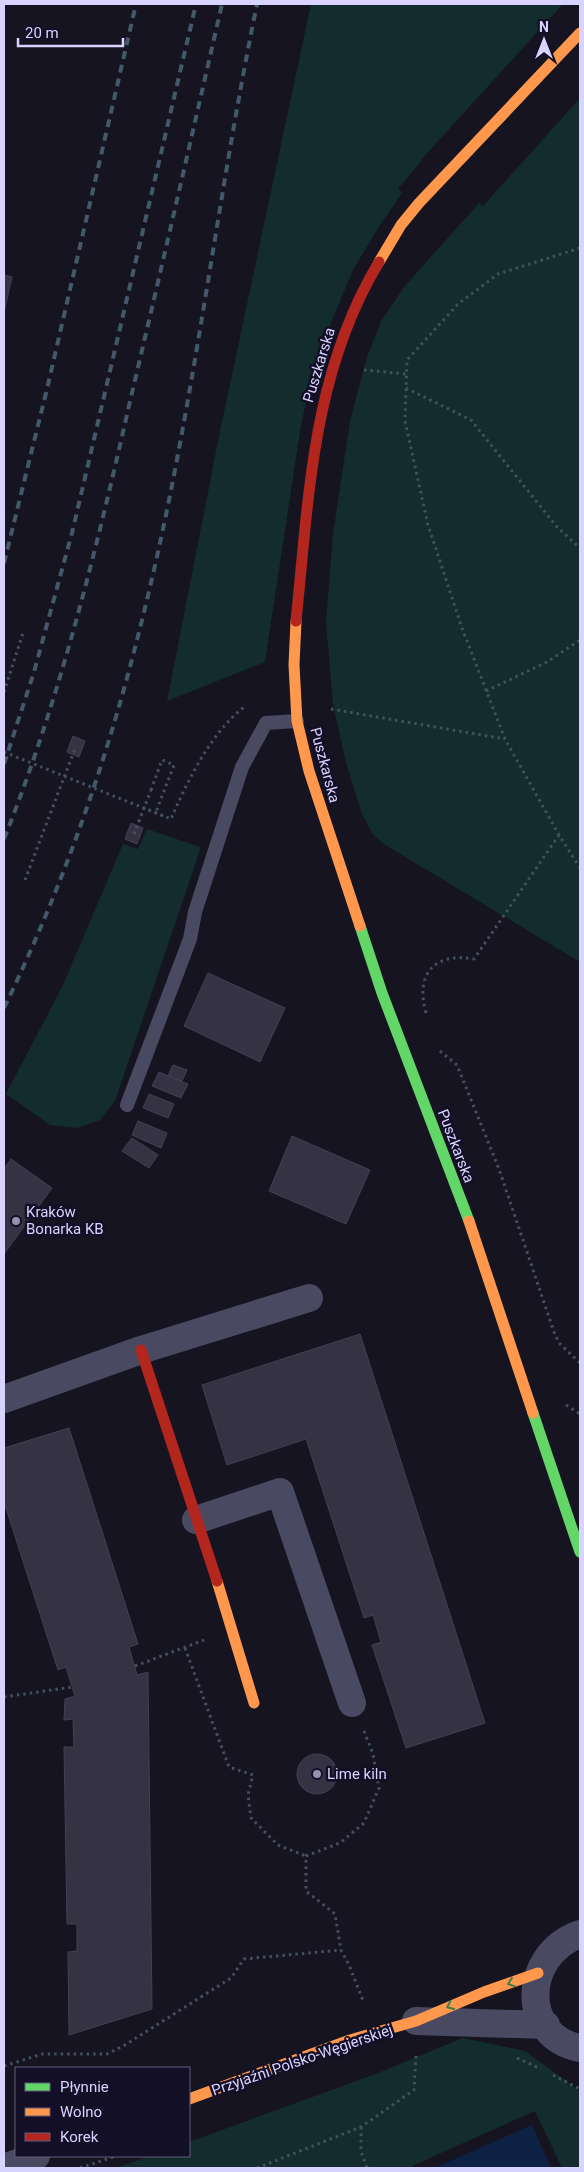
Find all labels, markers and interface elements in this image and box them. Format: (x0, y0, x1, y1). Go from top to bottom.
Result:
scale bar (18, 15, 122, 47)
north arrow (519, 15, 569, 65)
text: N (539, 19, 549, 35)
text: 20 m (25, 24, 59, 42)
street label: Puszkarska (299, 325, 339, 405)
street label: Puszkarska (306, 725, 344, 805)
street label: Puszkarska (434, 1107, 478, 1185)
place label: Kraków Bonarka KB (26, 1203, 104, 1238)
marker: Kraków Bonarka KB (10, 1215, 22, 1227)
place label: Lime kiln (327, 1765, 387, 1783)
marker: Lime kiln (311, 1768, 323, 1780)
one-way arrow (507, 1977, 516, 1987)
one-way arrow (446, 2000, 455, 2011)
street label: Przyjaźni Polsko-Węgierskiej (209, 2021, 395, 2099)
legend (15, 2067, 190, 2157)
text: Płynnie (60, 2078, 109, 2096)
text: Wolno (60, 2103, 102, 2121)
text: Korek (60, 2128, 99, 2146)

